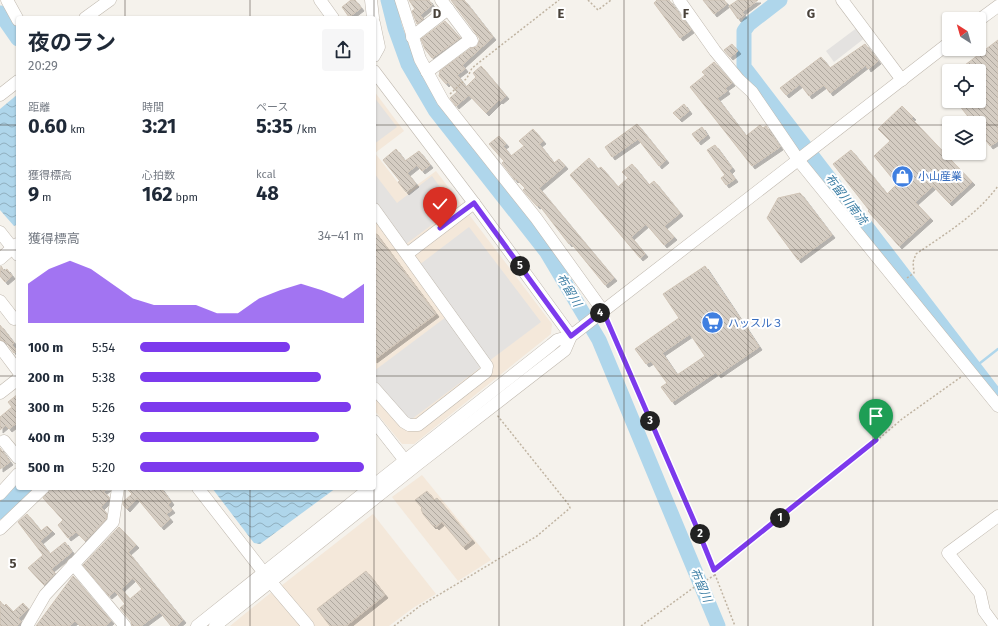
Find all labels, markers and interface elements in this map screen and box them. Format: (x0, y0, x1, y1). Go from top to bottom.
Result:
text: D (433, 6, 442, 21)
text: E (558, 6, 565, 21)
text: F (683, 6, 690, 21)
text: G (807, 6, 815, 21)
north arrow (942, 12, 986, 56)
map controls (942, 12, 986, 160)
text: 夜のラン (28, 29, 116, 56)
button: share (322, 29, 364, 71)
text: 20:29 (28, 58, 58, 73)
button: locate (942, 64, 986, 108)
text: 距離 (28, 101, 50, 114)
text: 時間 (142, 101, 164, 114)
text: ペース (256, 101, 288, 114)
text: 0.60 (28, 114, 67, 138)
text: 3:21 (142, 114, 176, 138)
text: 5:35 (256, 114, 293, 138)
button: layers (942, 116, 986, 160)
text: km (67, 123, 85, 136)
text: /km (293, 123, 317, 136)
shop icon: 小山産業 (889, 163, 915, 189)
text: kcal (256, 168, 276, 181)
text: 獲得標高 (28, 169, 72, 182)
text: 心拍数 (142, 169, 175, 182)
place label: 小山産業 (918, 170, 962, 183)
water label: 布留川南流 (822, 171, 871, 229)
text: 48 (256, 181, 279, 205)
text: 9 (28, 182, 39, 206)
text: 162 (142, 182, 173, 206)
pin (423, 187, 457, 228)
text: m (39, 191, 52, 204)
text: bpm (173, 191, 198, 204)
icon: check (429, 193, 451, 215)
text: 34–41 m (318, 228, 364, 243)
text: 獲得標高 (28, 231, 80, 246)
pin: 5 (510, 256, 530, 276)
text: 5 (517, 259, 523, 272)
water label: 布留川 (554, 271, 585, 311)
pin: 4 (590, 303, 610, 323)
text: 4 (597, 306, 603, 319)
supermarket icon: ハッスル３ (699, 310, 725, 336)
place label: ハッスル３ (728, 317, 783, 330)
text: 100 m (28, 340, 63, 355)
text: 5:54 (92, 340, 115, 355)
text: 200 m (28, 370, 64, 385)
text: 5:38 (92, 370, 115, 385)
pin (859, 399, 893, 440)
text: 300 m (28, 400, 64, 415)
text: 5:26 (92, 400, 115, 415)
icon: arrive (865, 405, 887, 427)
pin: 3 (640, 411, 660, 431)
text: 3 (647, 414, 653, 427)
text: 400 m (28, 430, 65, 445)
text: 5:39 (92, 430, 115, 445)
text: 500 m (28, 460, 64, 475)
text: 5:20 (92, 460, 115, 475)
pin: 1 (770, 508, 790, 528)
text: 1 (777, 511, 783, 524)
pin: 2 (690, 524, 710, 544)
text: 2 (697, 527, 703, 540)
text: 5 (10, 556, 17, 571)
water label: 布留川 (688, 566, 715, 606)

